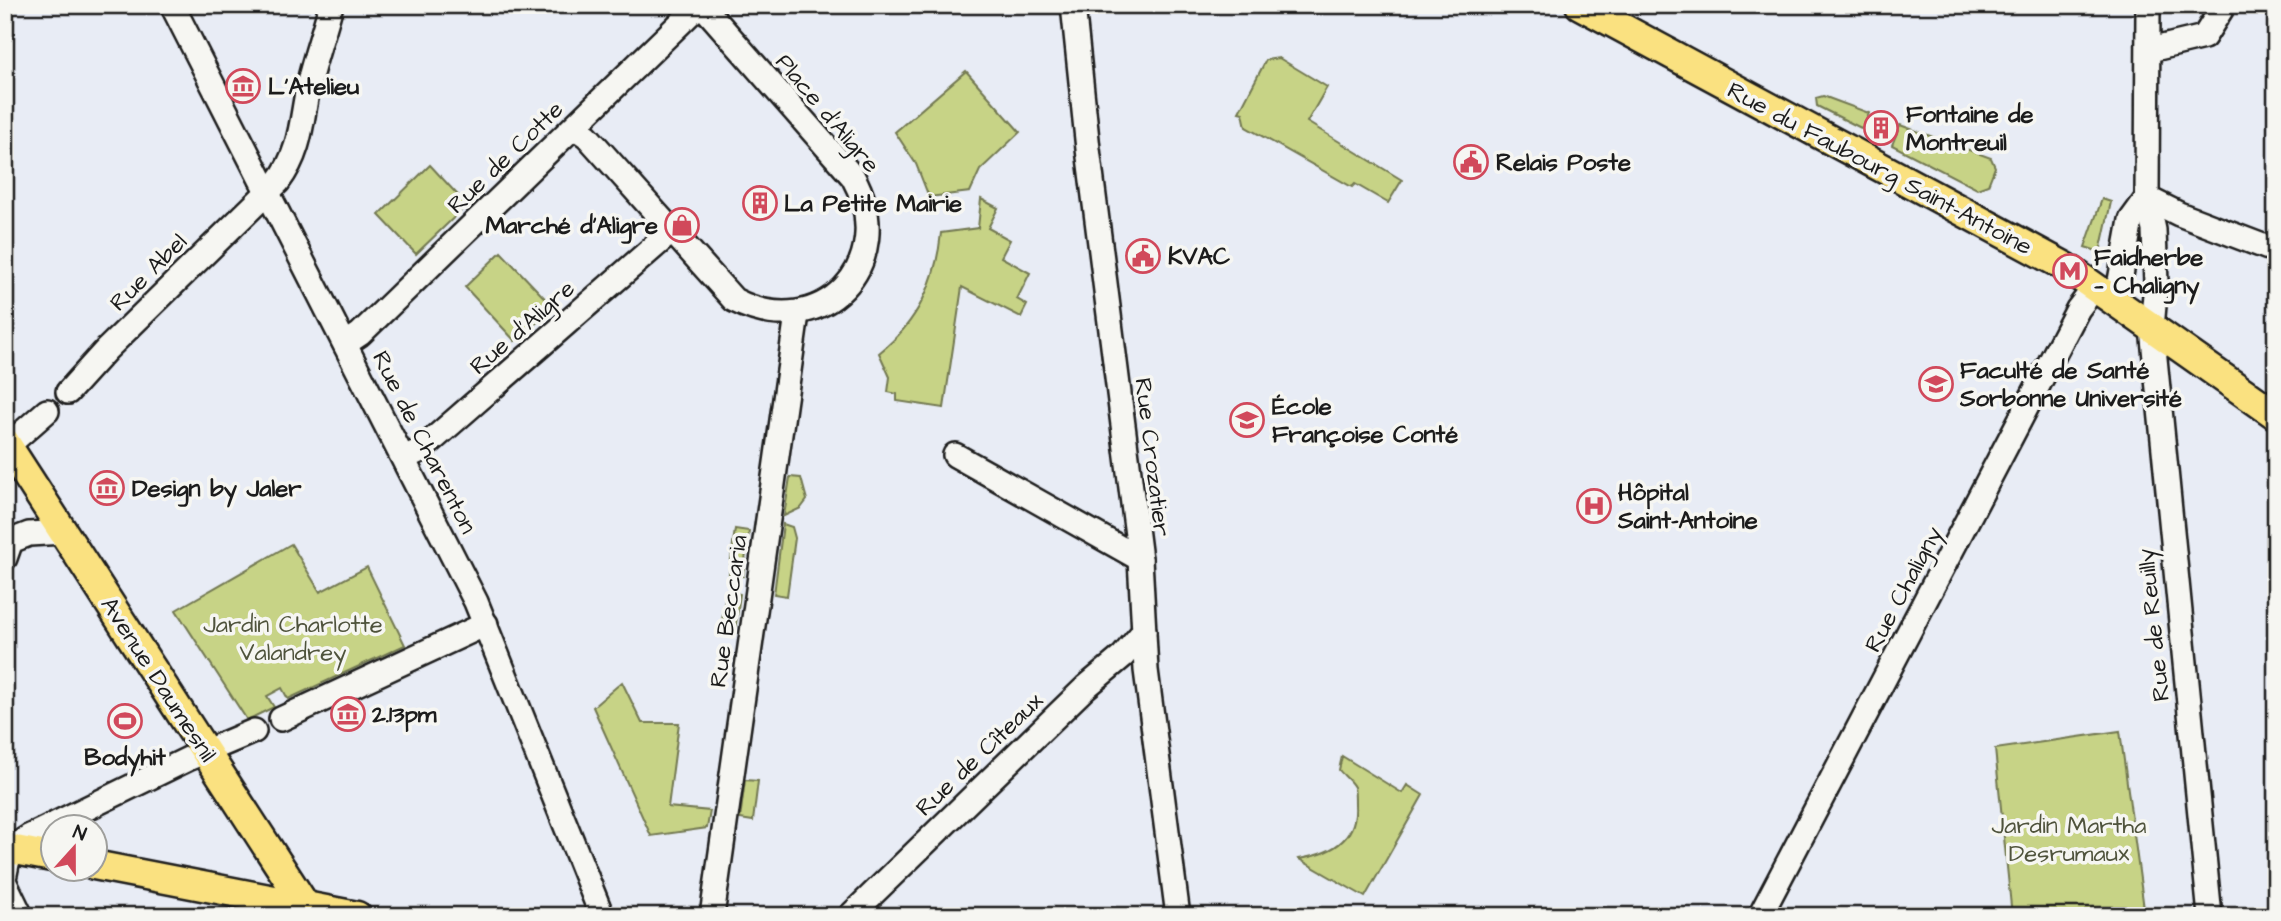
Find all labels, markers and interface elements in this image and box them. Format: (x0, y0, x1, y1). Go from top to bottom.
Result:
street label: Place d'Aligre (766, 47, 887, 181)
museum icon: L'Atelieu (224, 67, 262, 105)
place label: L'Atelieu (268, 70, 359, 104)
street label: Rue du Faubourg Saint-Antoine (1721, 74, 2038, 265)
street label: Rue de Cotte (440, 93, 571, 222)
place label: Fontaine de Montreuil (1906, 98, 2034, 160)
building icon: Fontaine de Montreuil (1862, 109, 1900, 147)
public building icon: Relais Poste (1452, 143, 1490, 181)
place label: Relais Poste (1496, 146, 1631, 180)
building icon: La Petite Mairie (741, 184, 779, 222)
place label: La Petite Mairie (784, 187, 962, 221)
shop icon: Marché d'Aligre (663, 206, 701, 244)
place label: Marché d'Aligre (485, 209, 658, 244)
street label: Rue Abel (102, 226, 195, 319)
public building icon: KVAC (1124, 237, 1162, 275)
place label: KVAC (1168, 240, 1230, 274)
place label: Faidherbe — Chaligny (2094, 241, 2203, 305)
metro station icon: Faidherbe — Chaligny (2051, 252, 2089, 290)
street label: Rue d'Aligre (463, 272, 583, 384)
street label: Rue de Charenton (363, 345, 485, 540)
place label: Faculté de Santé Sorbonne Université (1959, 354, 2182, 416)
school or university icon: Faculté de Santé Sorbonne Université (1917, 365, 1955, 403)
street label: Rue Crozatier (1125, 376, 1179, 538)
place label: École Françoise Conté (1272, 390, 1458, 452)
school or university icon: École Françoise Conté (1228, 401, 1266, 439)
museum icon: Design by Jaler (88, 469, 126, 507)
place label: Design by Jaler (132, 472, 302, 508)
place label: Hôpital Saint-Antoine (1617, 476, 1758, 538)
hospital icon: Hôpital Saint-Antoine (1575, 487, 1613, 525)
street label: Rue Chaligny (1856, 521, 1952, 659)
street label: Rue Beccaria (701, 533, 757, 690)
street label: Rue de Reuilly (2129, 547, 2180, 703)
street label: Avenue Daumesnil (92, 590, 224, 769)
park label: Jardin Charlotte Valandrey (203, 608, 383, 671)
street label: Rue de Cîteaux (908, 684, 1052, 825)
museum icon: 2.13pm (329, 695, 367, 733)
place label: 2.13pm (371, 698, 437, 732)
sports icon: Bodyhit (106, 702, 144, 740)
place label: Bodyhit (84, 741, 166, 777)
park label: Jardin Martha Desrumaux (1992, 809, 2146, 871)
north arrow (38, 813, 108, 883)
text: N (69, 819, 90, 848)

